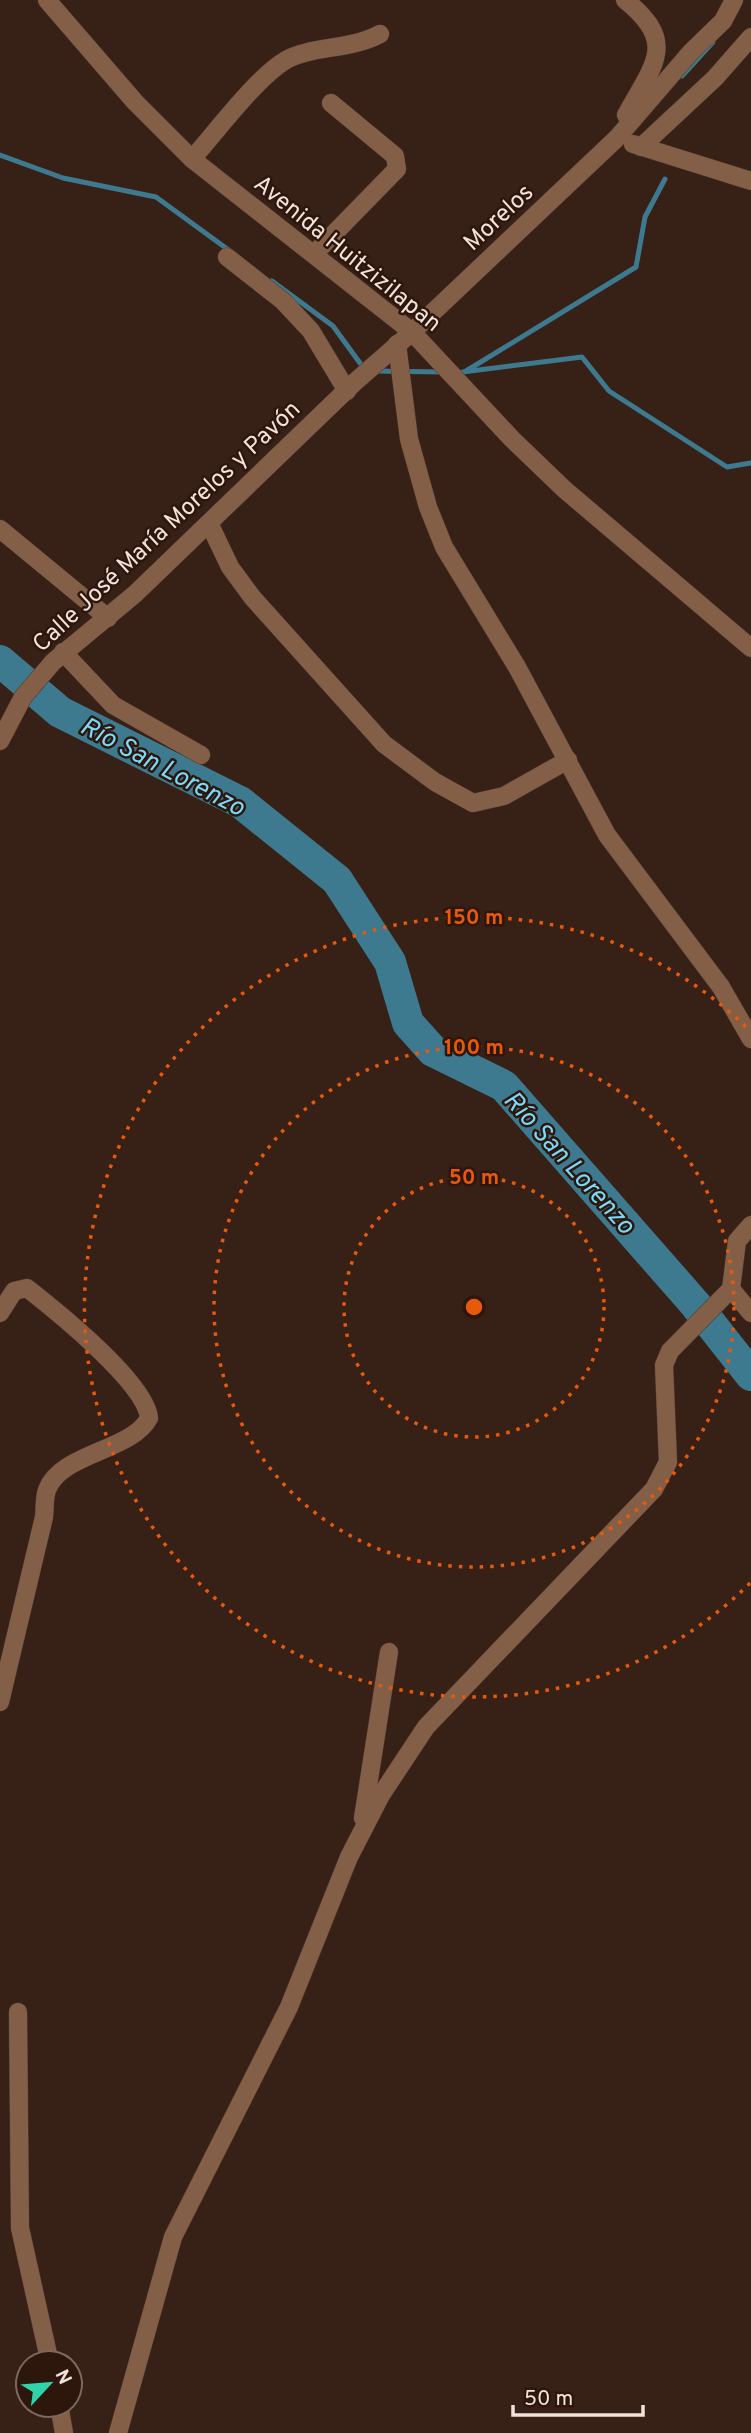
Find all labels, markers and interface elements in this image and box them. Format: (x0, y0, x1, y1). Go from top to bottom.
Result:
street label: Avenida Huitzizilapan (247, 170, 447, 340)
street label: Morelos (458, 179, 541, 258)
street label: Calle José María Morelos y Pavón (27, 395, 308, 660)
water label: Río San Lorenzo (74, 711, 250, 825)
text: 150 m (445, 905, 503, 932)
text: 100 m (444, 1035, 504, 1062)
water label: Río San Lorenzo (495, 1085, 641, 1242)
text: 50 m (449, 1165, 499, 1192)
centre of rings (462, 1295, 486, 1319)
north arrow (14, 2349, 84, 2419)
text: N (49, 2366, 76, 2389)
scale bar (513, 2374, 642, 2418)
text: 50 m (524, 2386, 573, 2413)

